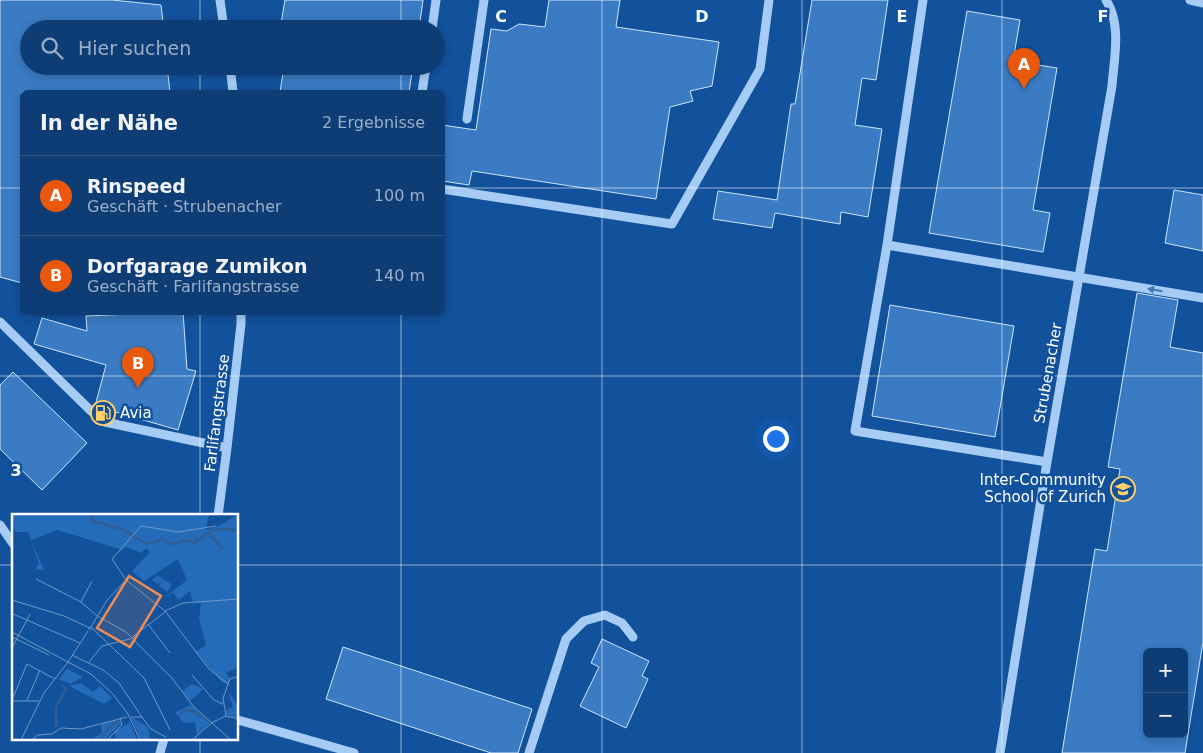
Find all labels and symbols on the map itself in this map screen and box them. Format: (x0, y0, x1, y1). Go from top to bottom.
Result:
text: C (495, 7, 507, 26)
text: D (695, 7, 709, 26)
text: E (897, 7, 907, 26)
text: F (1098, 7, 1108, 26)
pin: A (1008, 48, 1040, 89)
one-way arrow (1147, 285, 1163, 293)
street label: Strubenacher (1030, 321, 1066, 425)
pin: B (122, 347, 154, 388)
street label: Farlifangstrasse (201, 353, 233, 473)
fuel station icon: Avia (90, 400, 116, 426)
place label: Avia (120, 404, 152, 422)
your location (763, 426, 789, 452)
text: 3 (10, 461, 22, 480)
place label: Inter-Community School of Zurich (980, 471, 1106, 506)
school or university icon: Inter-Community School of Zurich (1110, 476, 1136, 502)
inset map (12, 514, 239, 740)

